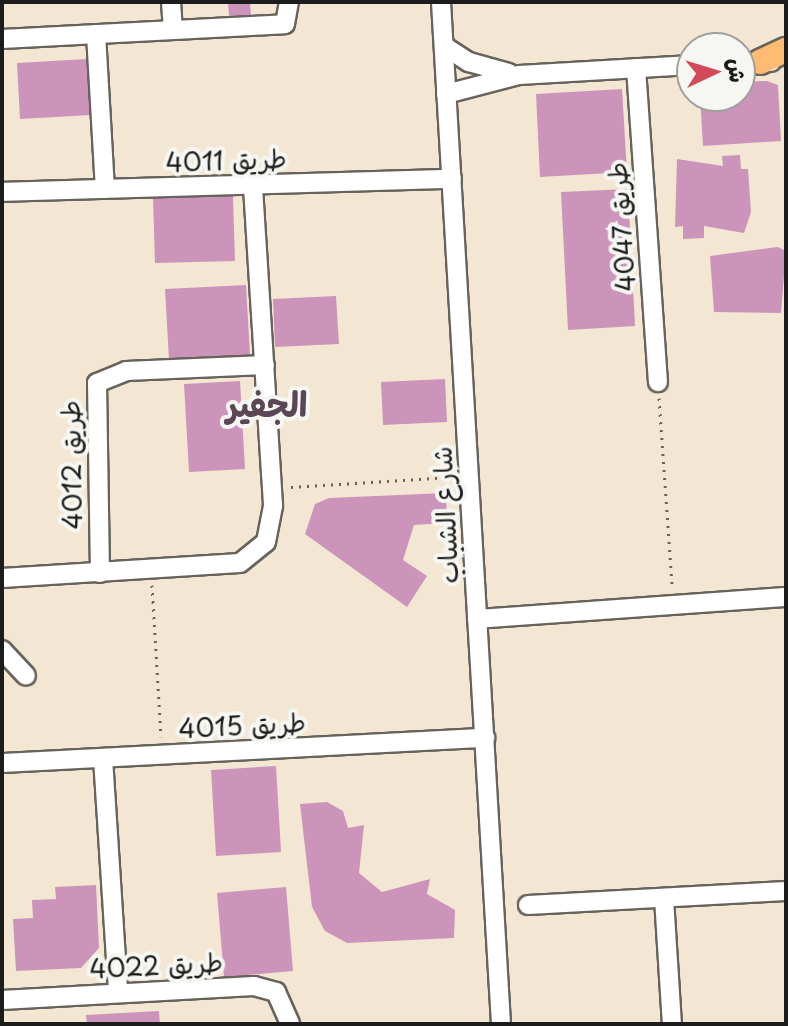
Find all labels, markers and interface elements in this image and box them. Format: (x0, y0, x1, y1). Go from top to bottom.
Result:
north arrow (676, 32, 756, 112)
text: ش (721, 57, 756, 84)
street label: طريق 4011 (165, 142, 287, 178)
street label: طريق 4047 (601, 161, 641, 293)
district label: الجفير (226, 384, 308, 424)
street label: طريق 4012 (54, 400, 88, 530)
street label: شارع الشباب (426, 446, 464, 584)
street label: طريق 4015 (177, 706, 307, 744)
street label: طريق 4022 (89, 946, 223, 984)

